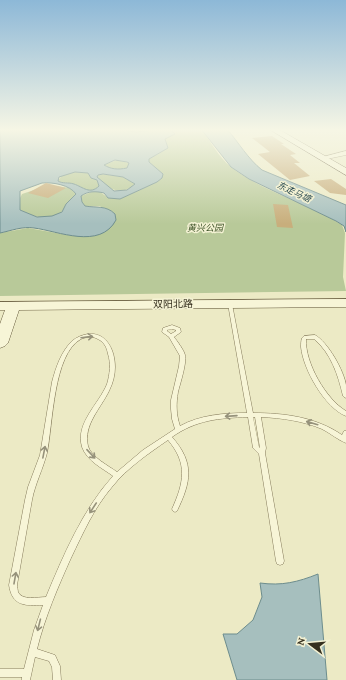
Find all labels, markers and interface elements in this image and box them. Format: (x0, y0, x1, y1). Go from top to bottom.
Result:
water label: 东走马塘 (276, 180, 314, 205)
park label: 黄兴公园 (187, 223, 225, 233)
street label: 双阳北路 (153, 298, 193, 310)
one-way arrow (80, 333, 93, 341)
one-way arrow (225, 413, 238, 420)
one-way arrow (306, 419, 319, 426)
one-way arrow (40, 446, 48, 459)
one-way arrow (86, 449, 95, 459)
one-way arrow (89, 502, 97, 514)
one-way arrow (11, 572, 19, 585)
one-way arrow (35, 619, 43, 632)
north arrow (290, 624, 330, 664)
text: N (294, 636, 307, 647)

